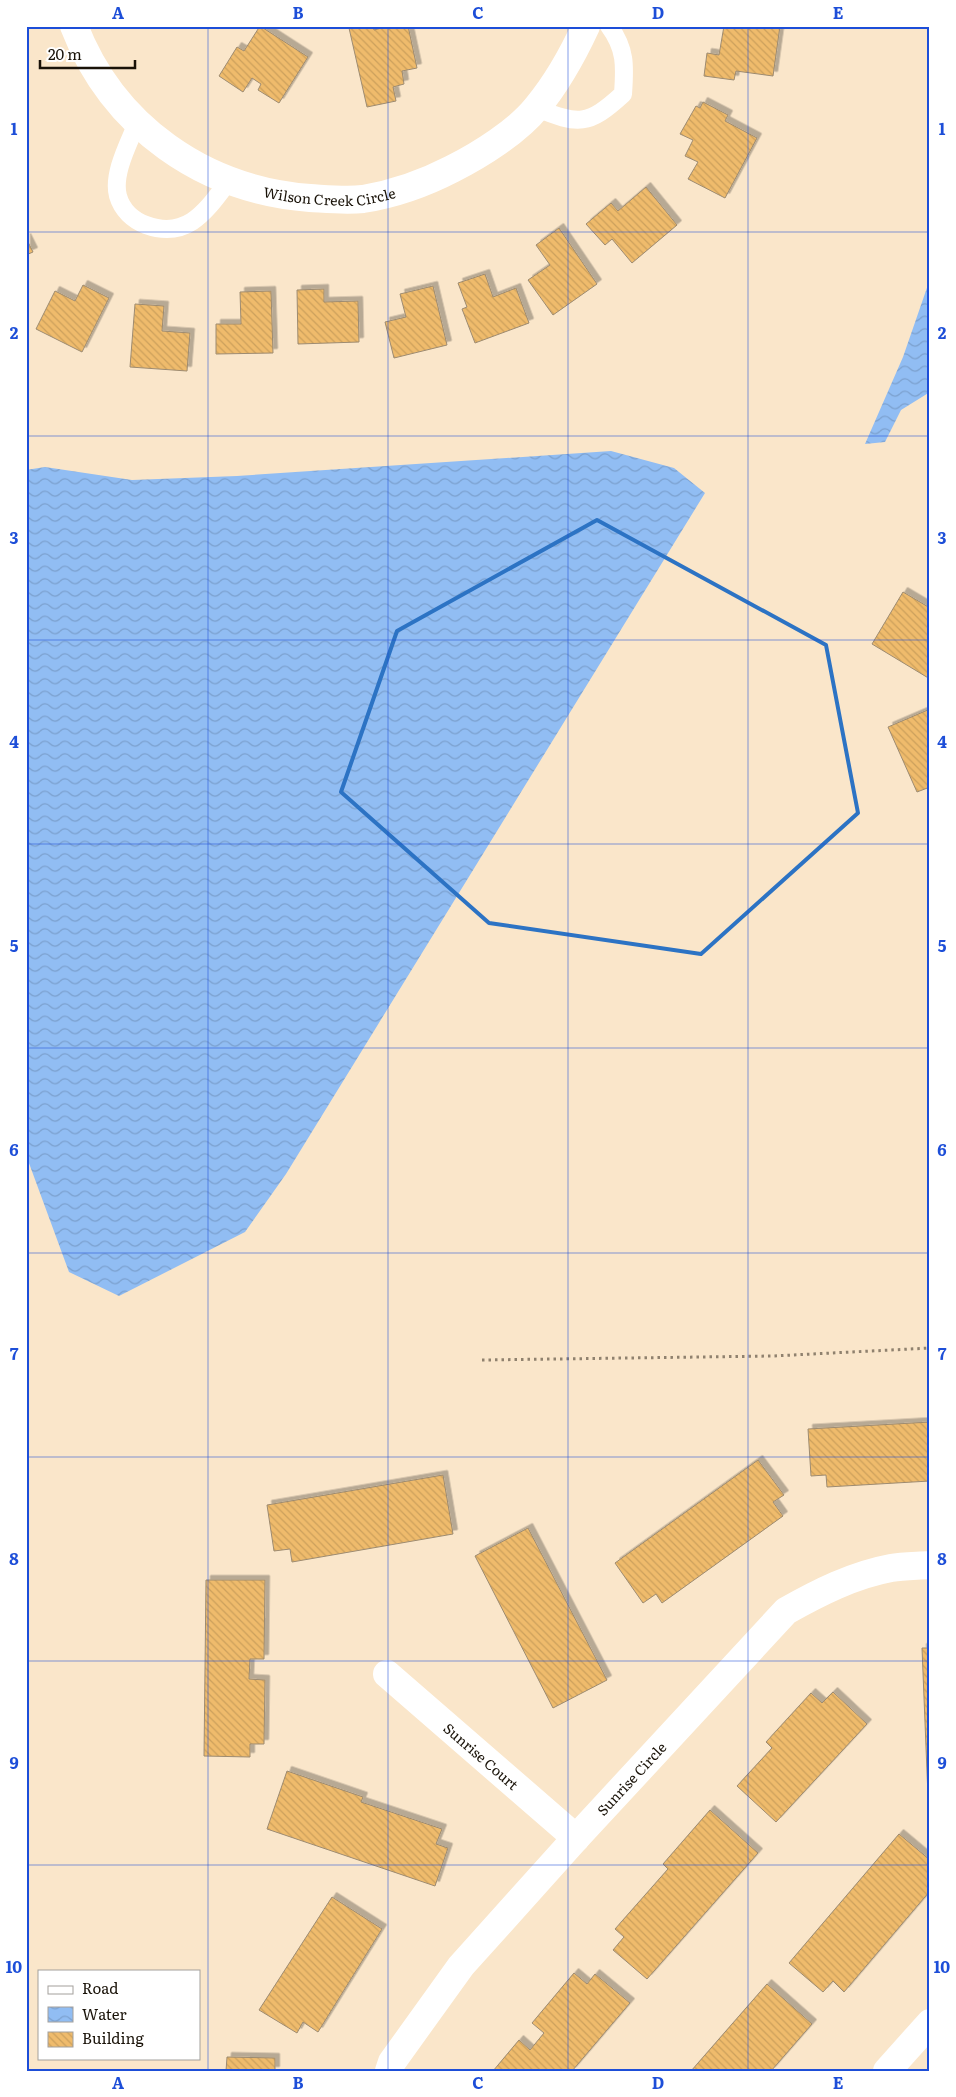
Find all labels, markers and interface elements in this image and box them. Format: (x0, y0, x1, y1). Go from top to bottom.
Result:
text: A (112, 0, 124, 24)
text: B (292, 0, 304, 24)
text: C (472, 0, 484, 24)
text: D (652, 0, 664, 24)
text: E (833, 0, 844, 24)
scale bar (40, 38, 135, 70)
text: 20 m (48, 42, 82, 65)
text: 1 (11, 116, 18, 140)
text: 1 (939, 116, 946, 140)
street label: Wilson Creek Circle (262, 181, 398, 210)
text: 2 (10, 320, 19, 344)
text: 2 (938, 320, 947, 344)
text: 3 (10, 525, 19, 549)
text: 3 (938, 525, 947, 549)
text: 4 (9, 729, 19, 753)
text: 4 (937, 729, 947, 753)
text: 5 (10, 933, 19, 957)
text: 5 (938, 933, 947, 957)
text: 6 (9, 1137, 19, 1161)
text: 6 (937, 1137, 947, 1161)
text: 7 (10, 1341, 19, 1365)
text: 7 (938, 1341, 947, 1365)
text: 8 (9, 1546, 19, 1570)
text: 8 (937, 1546, 947, 1570)
street label: Sunrise Court (440, 1718, 523, 1794)
street label: Sunrise Circle (592, 1737, 670, 1820)
text: 9 (9, 1750, 19, 1774)
text: 9 (937, 1750, 947, 1774)
text: 10 (6, 1954, 22, 1978)
text: 10 (934, 1954, 950, 1978)
legend (38, 1970, 200, 2060)
text: Road (82, 1976, 118, 1999)
text: Water (82, 2002, 127, 2025)
text: Building (82, 2026, 144, 2049)
text: A (112, 2070, 124, 2094)
text: B (292, 2070, 304, 2094)
text: C (472, 2070, 484, 2094)
text: D (652, 2070, 664, 2094)
text: E (833, 2070, 844, 2094)

